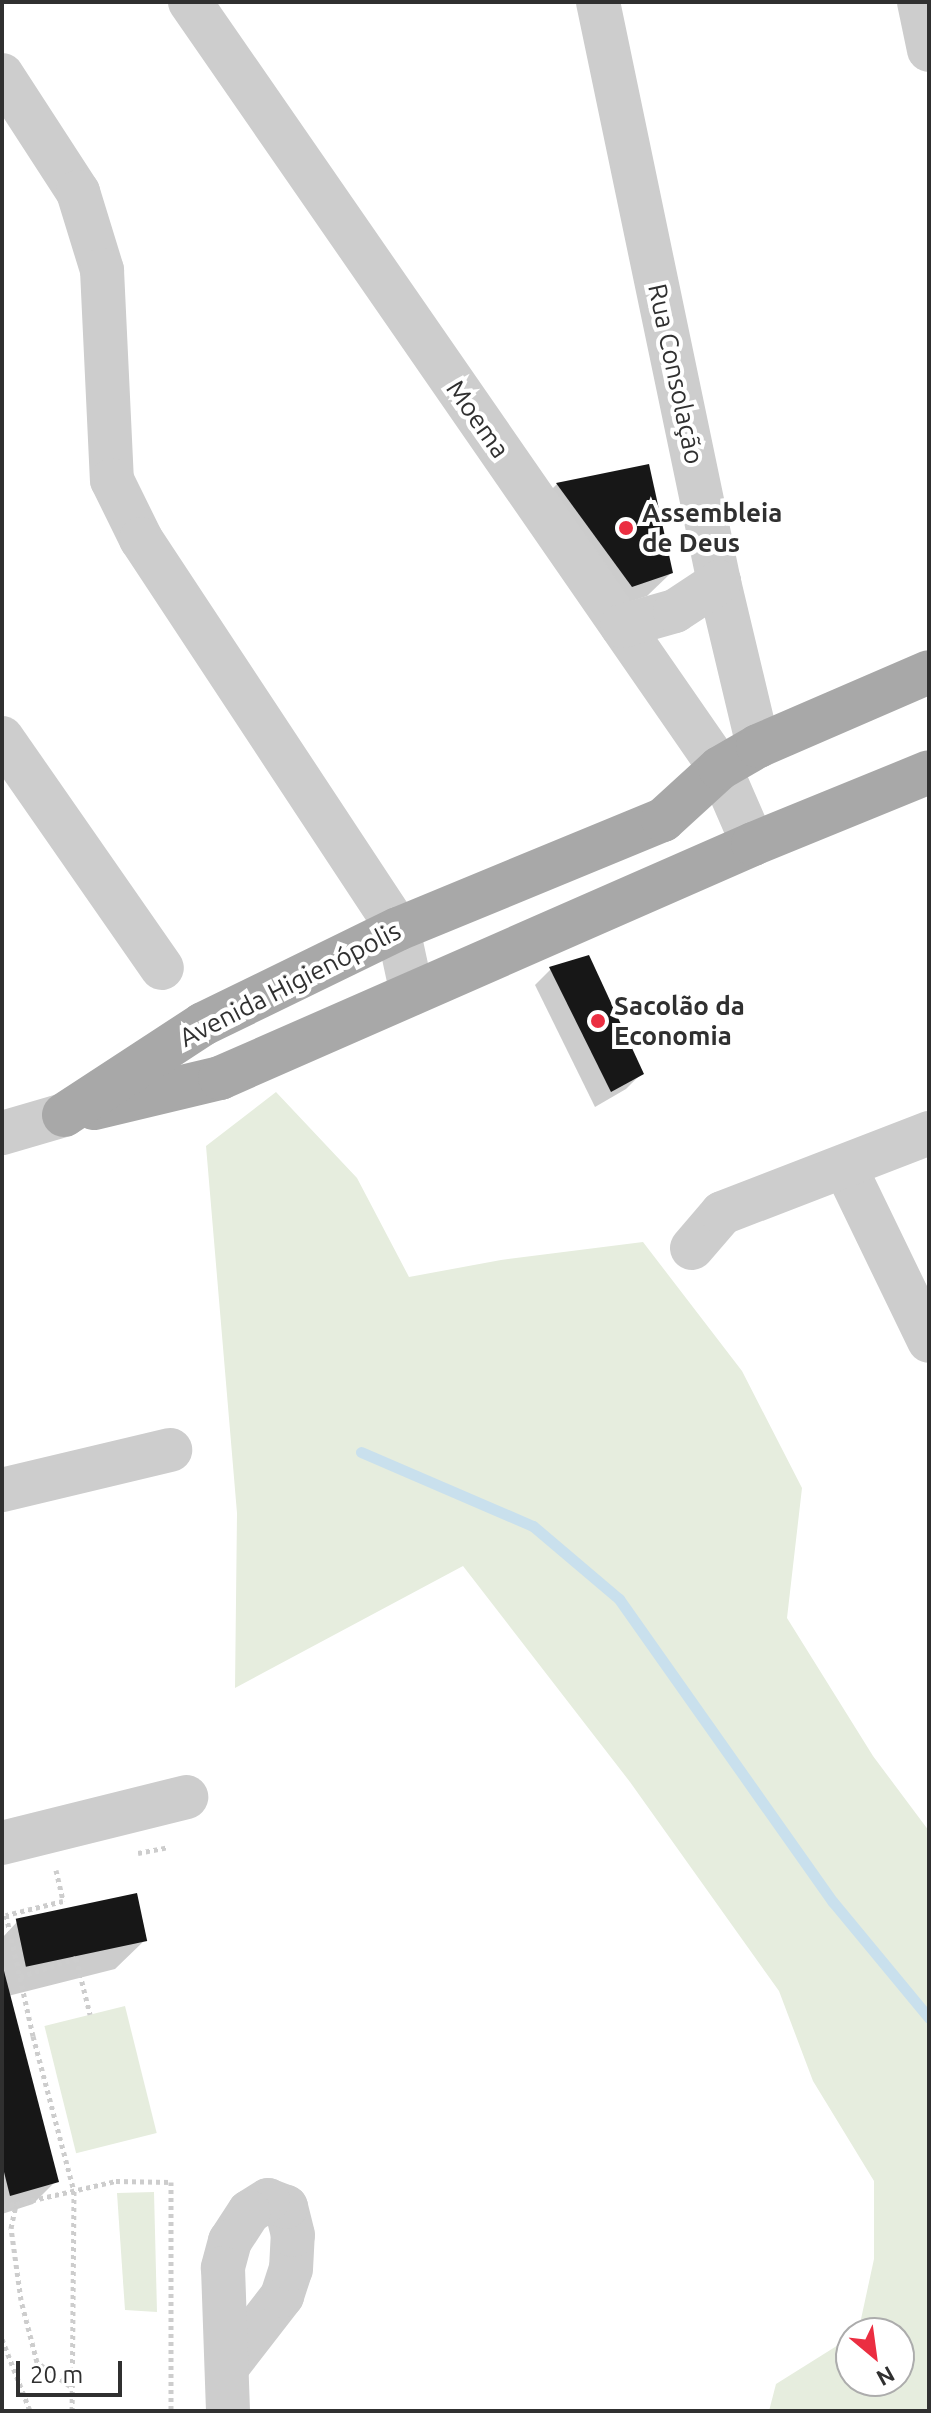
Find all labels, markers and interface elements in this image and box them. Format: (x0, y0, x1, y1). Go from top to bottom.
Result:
street label: Rua Consolação (642, 281, 710, 467)
street label: Moema (440, 374, 516, 464)
place label: Assembleia de Deus (642, 497, 782, 558)
marker: Assembleia de Deus (617, 519, 635, 537)
street label: Avenida Higienópolis (174, 915, 406, 1053)
place label: Sacolão da Economia (614, 990, 745, 1052)
marker: Sacolão da Economia (589, 1012, 607, 1030)
north arrow (835, 2317, 915, 2397)
scale bar (20, 2345, 126, 2395)
text: 20 m (30, 2361, 83, 2388)
text: N (873, 2362, 899, 2392)

